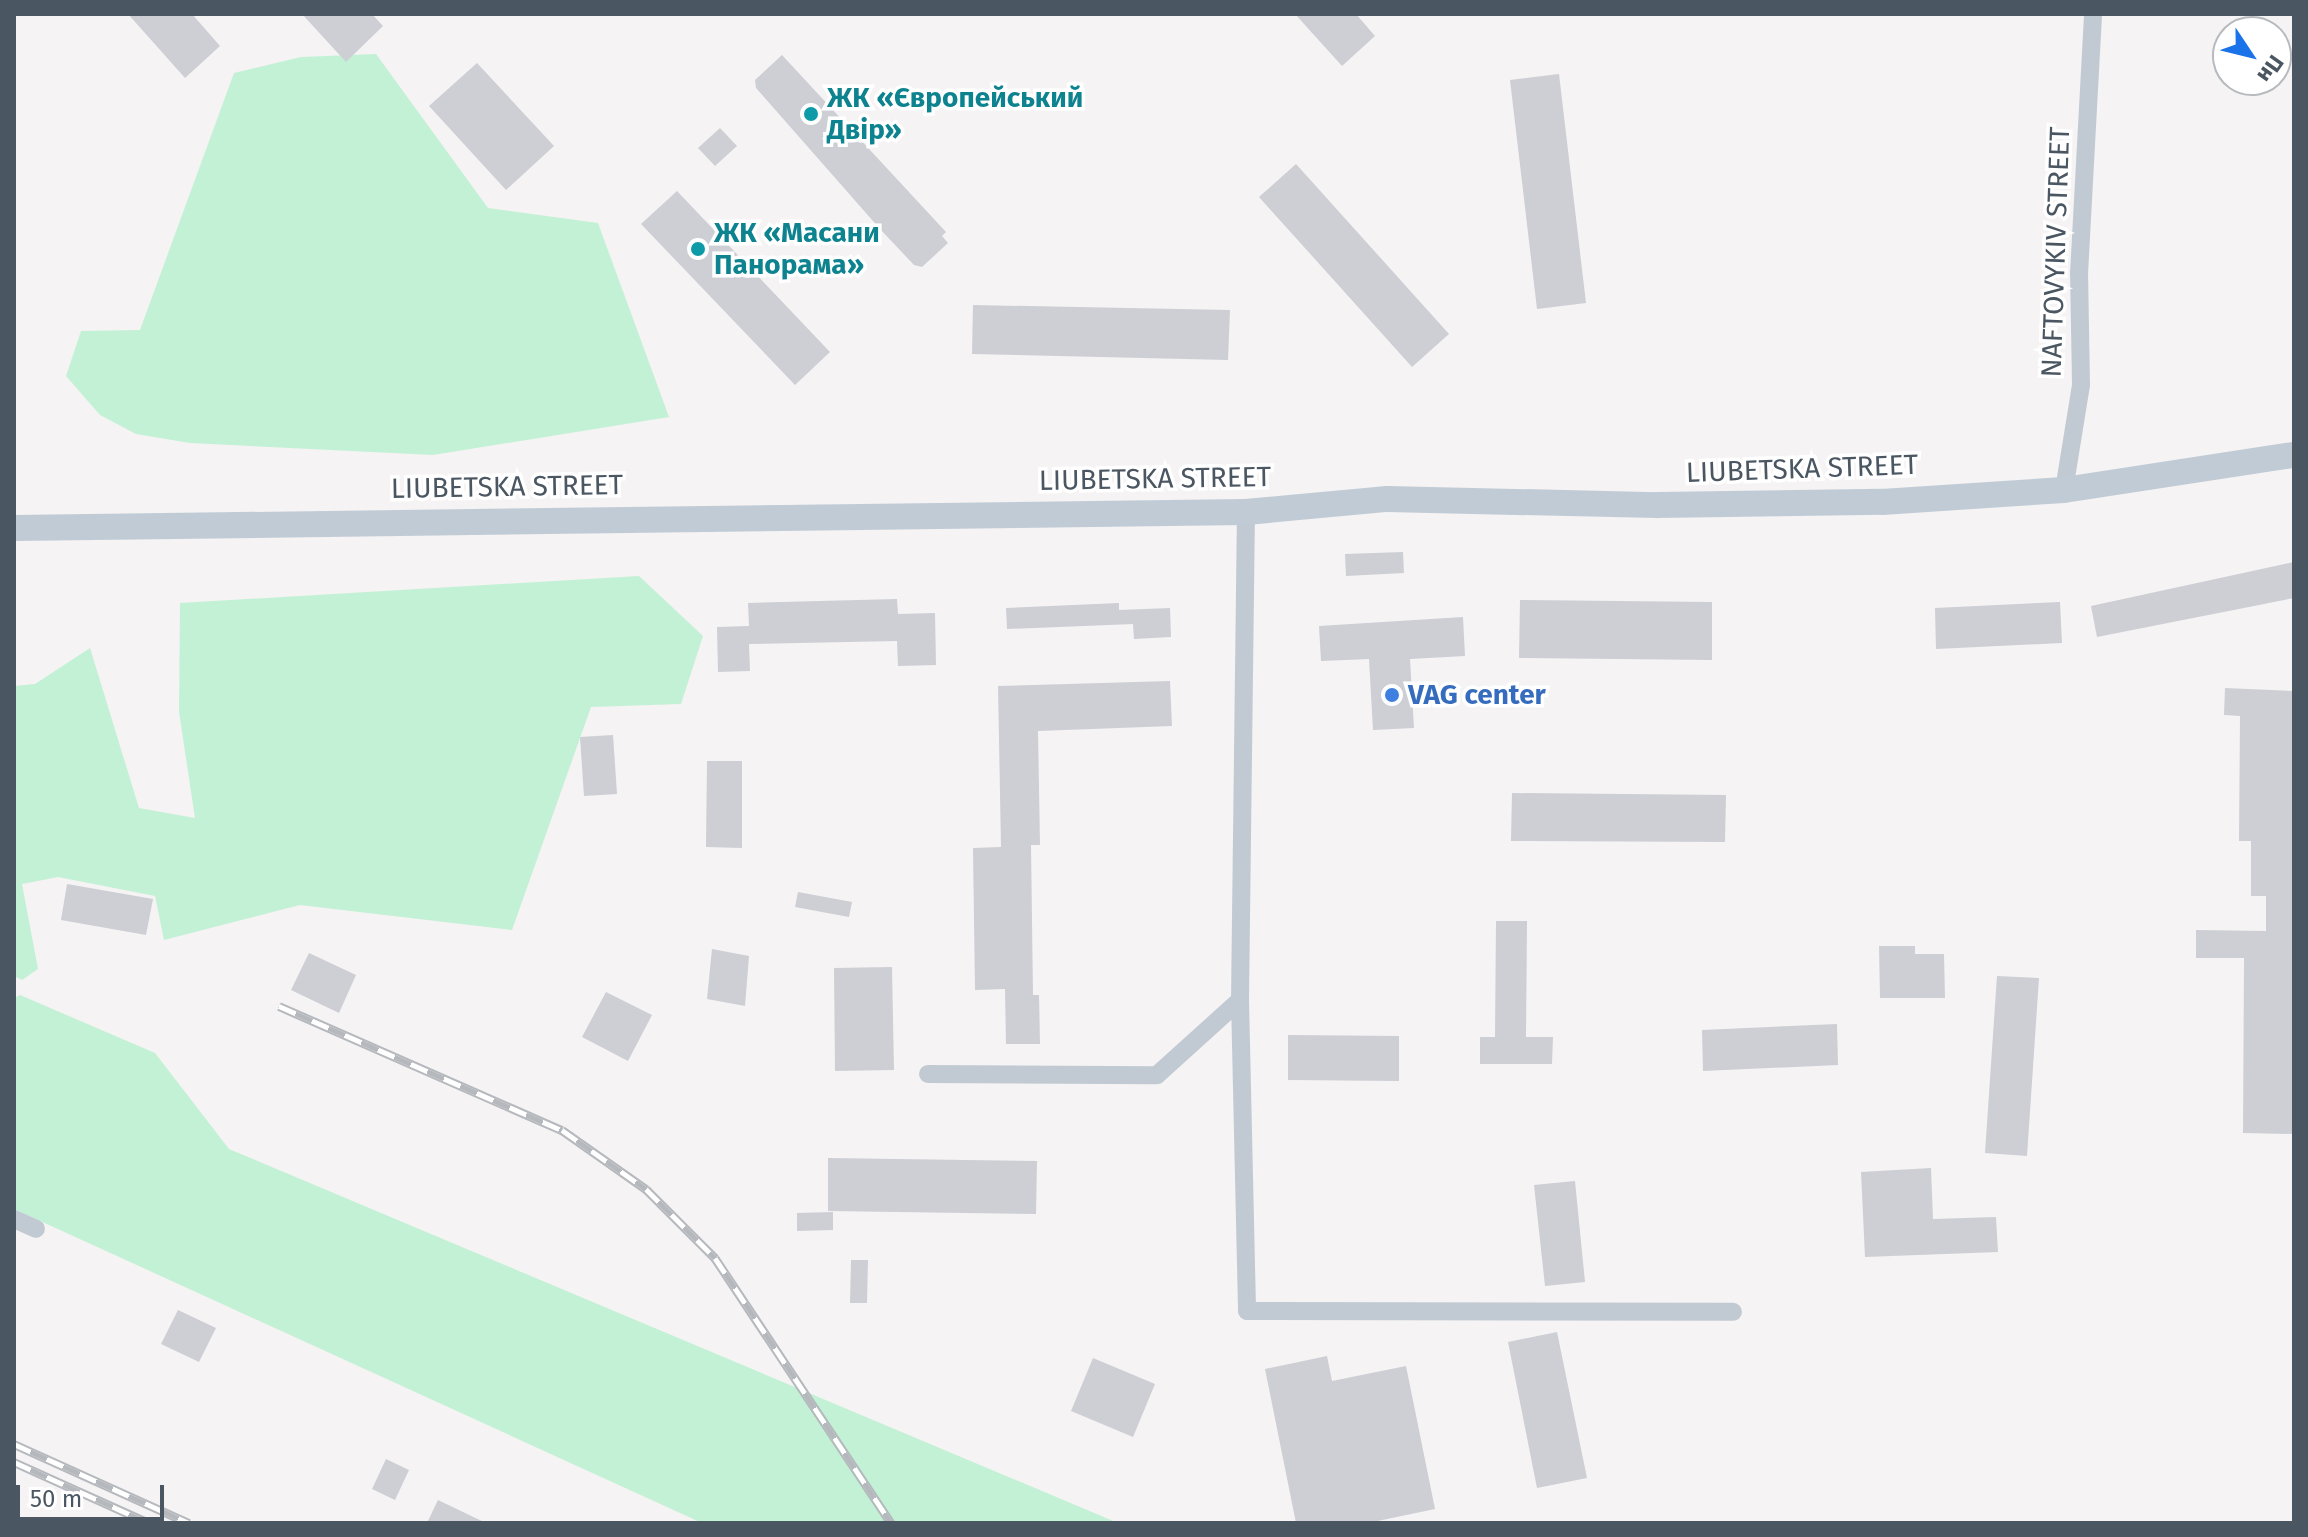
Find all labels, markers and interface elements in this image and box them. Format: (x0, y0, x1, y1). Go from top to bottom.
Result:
north arrow (2212, 16, 2292, 96)
text: Пн (2251, 50, 2289, 88)
place label: ЖК «Європейський Двір» (827, 81, 1083, 147)
marker: ЖК «Європейський Двір» (802, 105, 820, 123)
street label: NAFTOVYKIV STREET (2035, 126, 2077, 378)
place label: ЖК «Масани Панорама» (714, 216, 880, 282)
marker: ЖК «Масани Панорама» (689, 240, 707, 258)
street label: LIUBETSKA STREET (1685, 448, 1919, 490)
street label: LIUBETSKA STREET (1039, 460, 1271, 498)
street label: LIUBETSKA STREET (391, 468, 623, 506)
place label: VAG center (1408, 678, 1546, 712)
marker: VAG center (1383, 686, 1401, 704)
scale bar (20, 1469, 168, 1519)
text: 50 m (30, 1485, 82, 1513)

